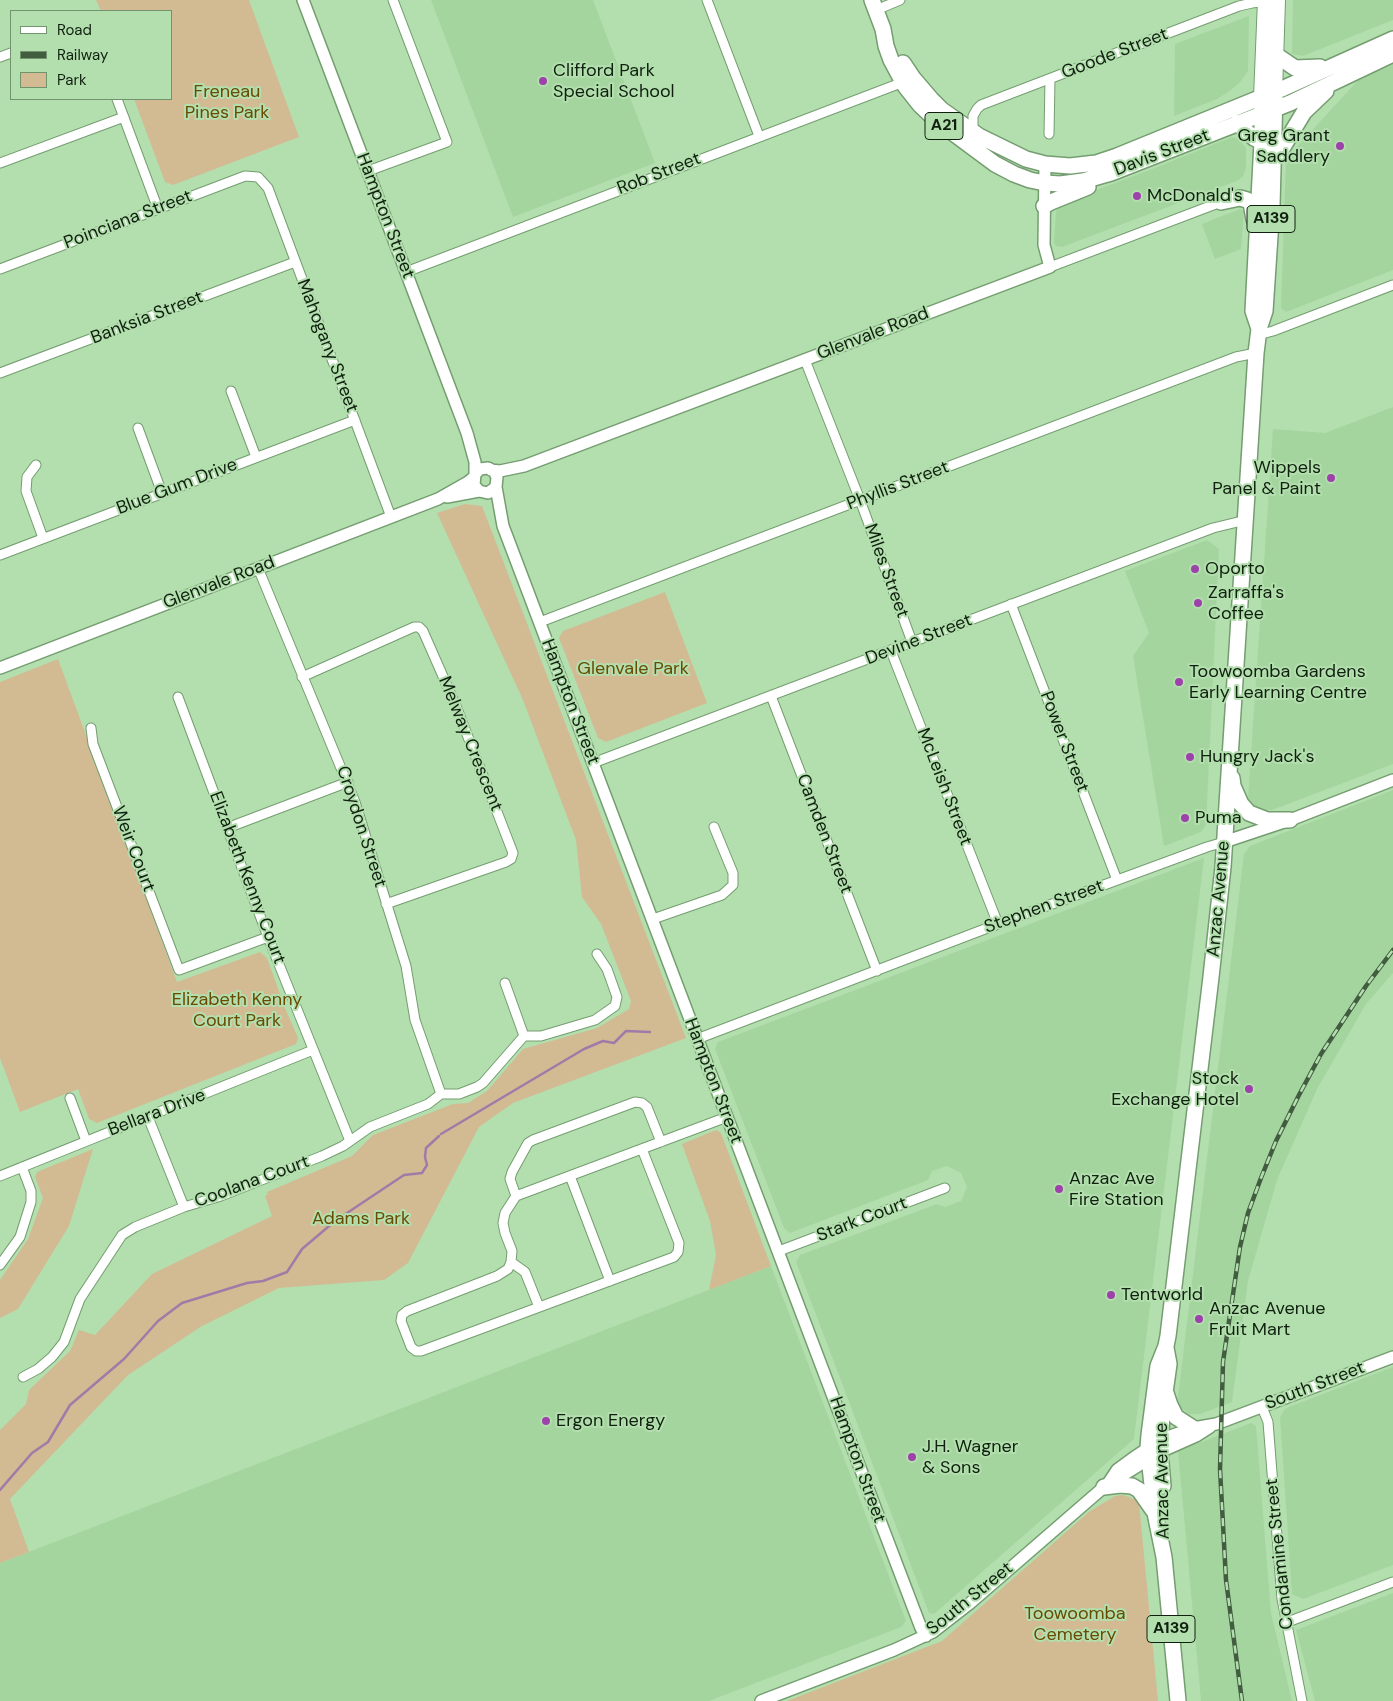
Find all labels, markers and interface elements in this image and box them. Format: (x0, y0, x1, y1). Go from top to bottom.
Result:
legend (10, 10, 172, 100)
text: Road (57, 20, 92, 40)
street label: Goode Street (1059, 24, 1171, 84)
text: Railway (57, 45, 108, 65)
place label: Clifford Park Special School (553, 60, 675, 102)
text: Park (57, 70, 87, 90)
marker: Clifford Park Special School (537, 75, 549, 87)
park label: Freneau Pines Park (185, 81, 269, 124)
road number: A21 (925, 112, 963, 140)
street label: Davis Street (1111, 125, 1213, 181)
place label: Greg Grant Saddlery (1238, 125, 1330, 168)
marker: Greg Grant Saddlery (1334, 140, 1346, 152)
street label: Rob Street (614, 148, 704, 200)
street label: Hampton Street (351, 150, 419, 282)
place label: McDonald's (1147, 185, 1243, 207)
street label: Poinciana Street (61, 186, 195, 254)
marker: McDonald's (1131, 190, 1143, 202)
road number: A139 (1247, 205, 1295, 232)
street label: Mahogany Street (292, 276, 362, 416)
street label: Banksia Street (88, 287, 206, 349)
street label: Glenvale Road (814, 303, 932, 365)
street label: Blue Gum Drive (114, 454, 240, 520)
street label: Phyllis Street (844, 457, 952, 515)
place label: Wippels Panel & Paint (1212, 457, 1321, 499)
marker: Wippels Panel & Paint (1325, 472, 1337, 484)
street label: Miles Street (859, 521, 913, 621)
street label: Glenvale Road (160, 552, 278, 614)
place label: Oporto (1205, 558, 1265, 580)
marker: Oporto (1189, 563, 1201, 575)
place label: Zarraffa's Coffee (1208, 582, 1284, 624)
marker: Zarraffa's Coffee (1192, 597, 1204, 609)
street label: Devine Street (863, 610, 975, 670)
street label: Hampton Street (536, 636, 604, 768)
park label: Glenvale Park (577, 658, 689, 680)
place label: Toowoomba Gardens Early Learning Centre (1189, 661, 1367, 704)
street label: Melway Crescent (433, 673, 507, 815)
marker: Toowoomba Gardens Early Learning Centre (1173, 676, 1185, 688)
street label: Power Street (1035, 688, 1093, 796)
street label: McLeish Street (912, 725, 976, 849)
place label: Hungry Jack's (1200, 746, 1314, 768)
marker: Hungry Jack's (1184, 751, 1196, 763)
street label: Croydon Street (331, 764, 391, 890)
street label: Camden Street (791, 771, 857, 897)
street label: Elizabeth Kenny Court (204, 789, 290, 967)
street label: Weir Court (107, 803, 159, 895)
place label: Puma (1195, 807, 1242, 829)
marker: Puma (1179, 812, 1191, 824)
street label: Anzac Avenue (1203, 840, 1235, 958)
street label: Stephen Street (981, 875, 1107, 939)
park label: Elizabeth Kenny Court Park (172, 989, 302, 1032)
street label: Hampton Street (679, 1015, 747, 1147)
place label: Stock Exchange Hotel (1111, 1068, 1239, 1110)
marker: Stock Exchange Hotel (1243, 1083, 1255, 1095)
street label: Bellara Drive (105, 1085, 209, 1141)
street label: Coolana Court (192, 1151, 312, 1213)
place label: Anzac Ave Fire Station (1069, 1168, 1164, 1210)
marker: Anzac Ave Fire Station (1053, 1183, 1065, 1195)
street label: Stark Court (814, 1193, 910, 1247)
park label: Adams Park (312, 1208, 410, 1230)
place label: Tentworld (1121, 1284, 1203, 1306)
marker: Tentworld (1105, 1289, 1117, 1301)
place label: Anzac Avenue Fruit Mart (1209, 1298, 1326, 1340)
marker: Anzac Avenue Fruit Mart (1193, 1313, 1205, 1325)
street label: South Street (1262, 1357, 1368, 1415)
street label: Hampton Street (824, 1394, 890, 1526)
place label: Ergon Energy (556, 1410, 665, 1432)
marker: Ergon Energy (540, 1415, 552, 1427)
street label: Anzac Avenue (1151, 1423, 1175, 1539)
place label: J.H. Wagner & Sons (922, 1436, 1018, 1478)
marker: J.H. Wagner & Sons (906, 1451, 918, 1463)
street label: Condamine Street (1261, 1477, 1299, 1631)
street label: South Street (923, 1558, 1017, 1640)
park label: Toowoomba Cemetery (1024, 1603, 1126, 1646)
road number: A139 (1147, 1616, 1195, 1642)

